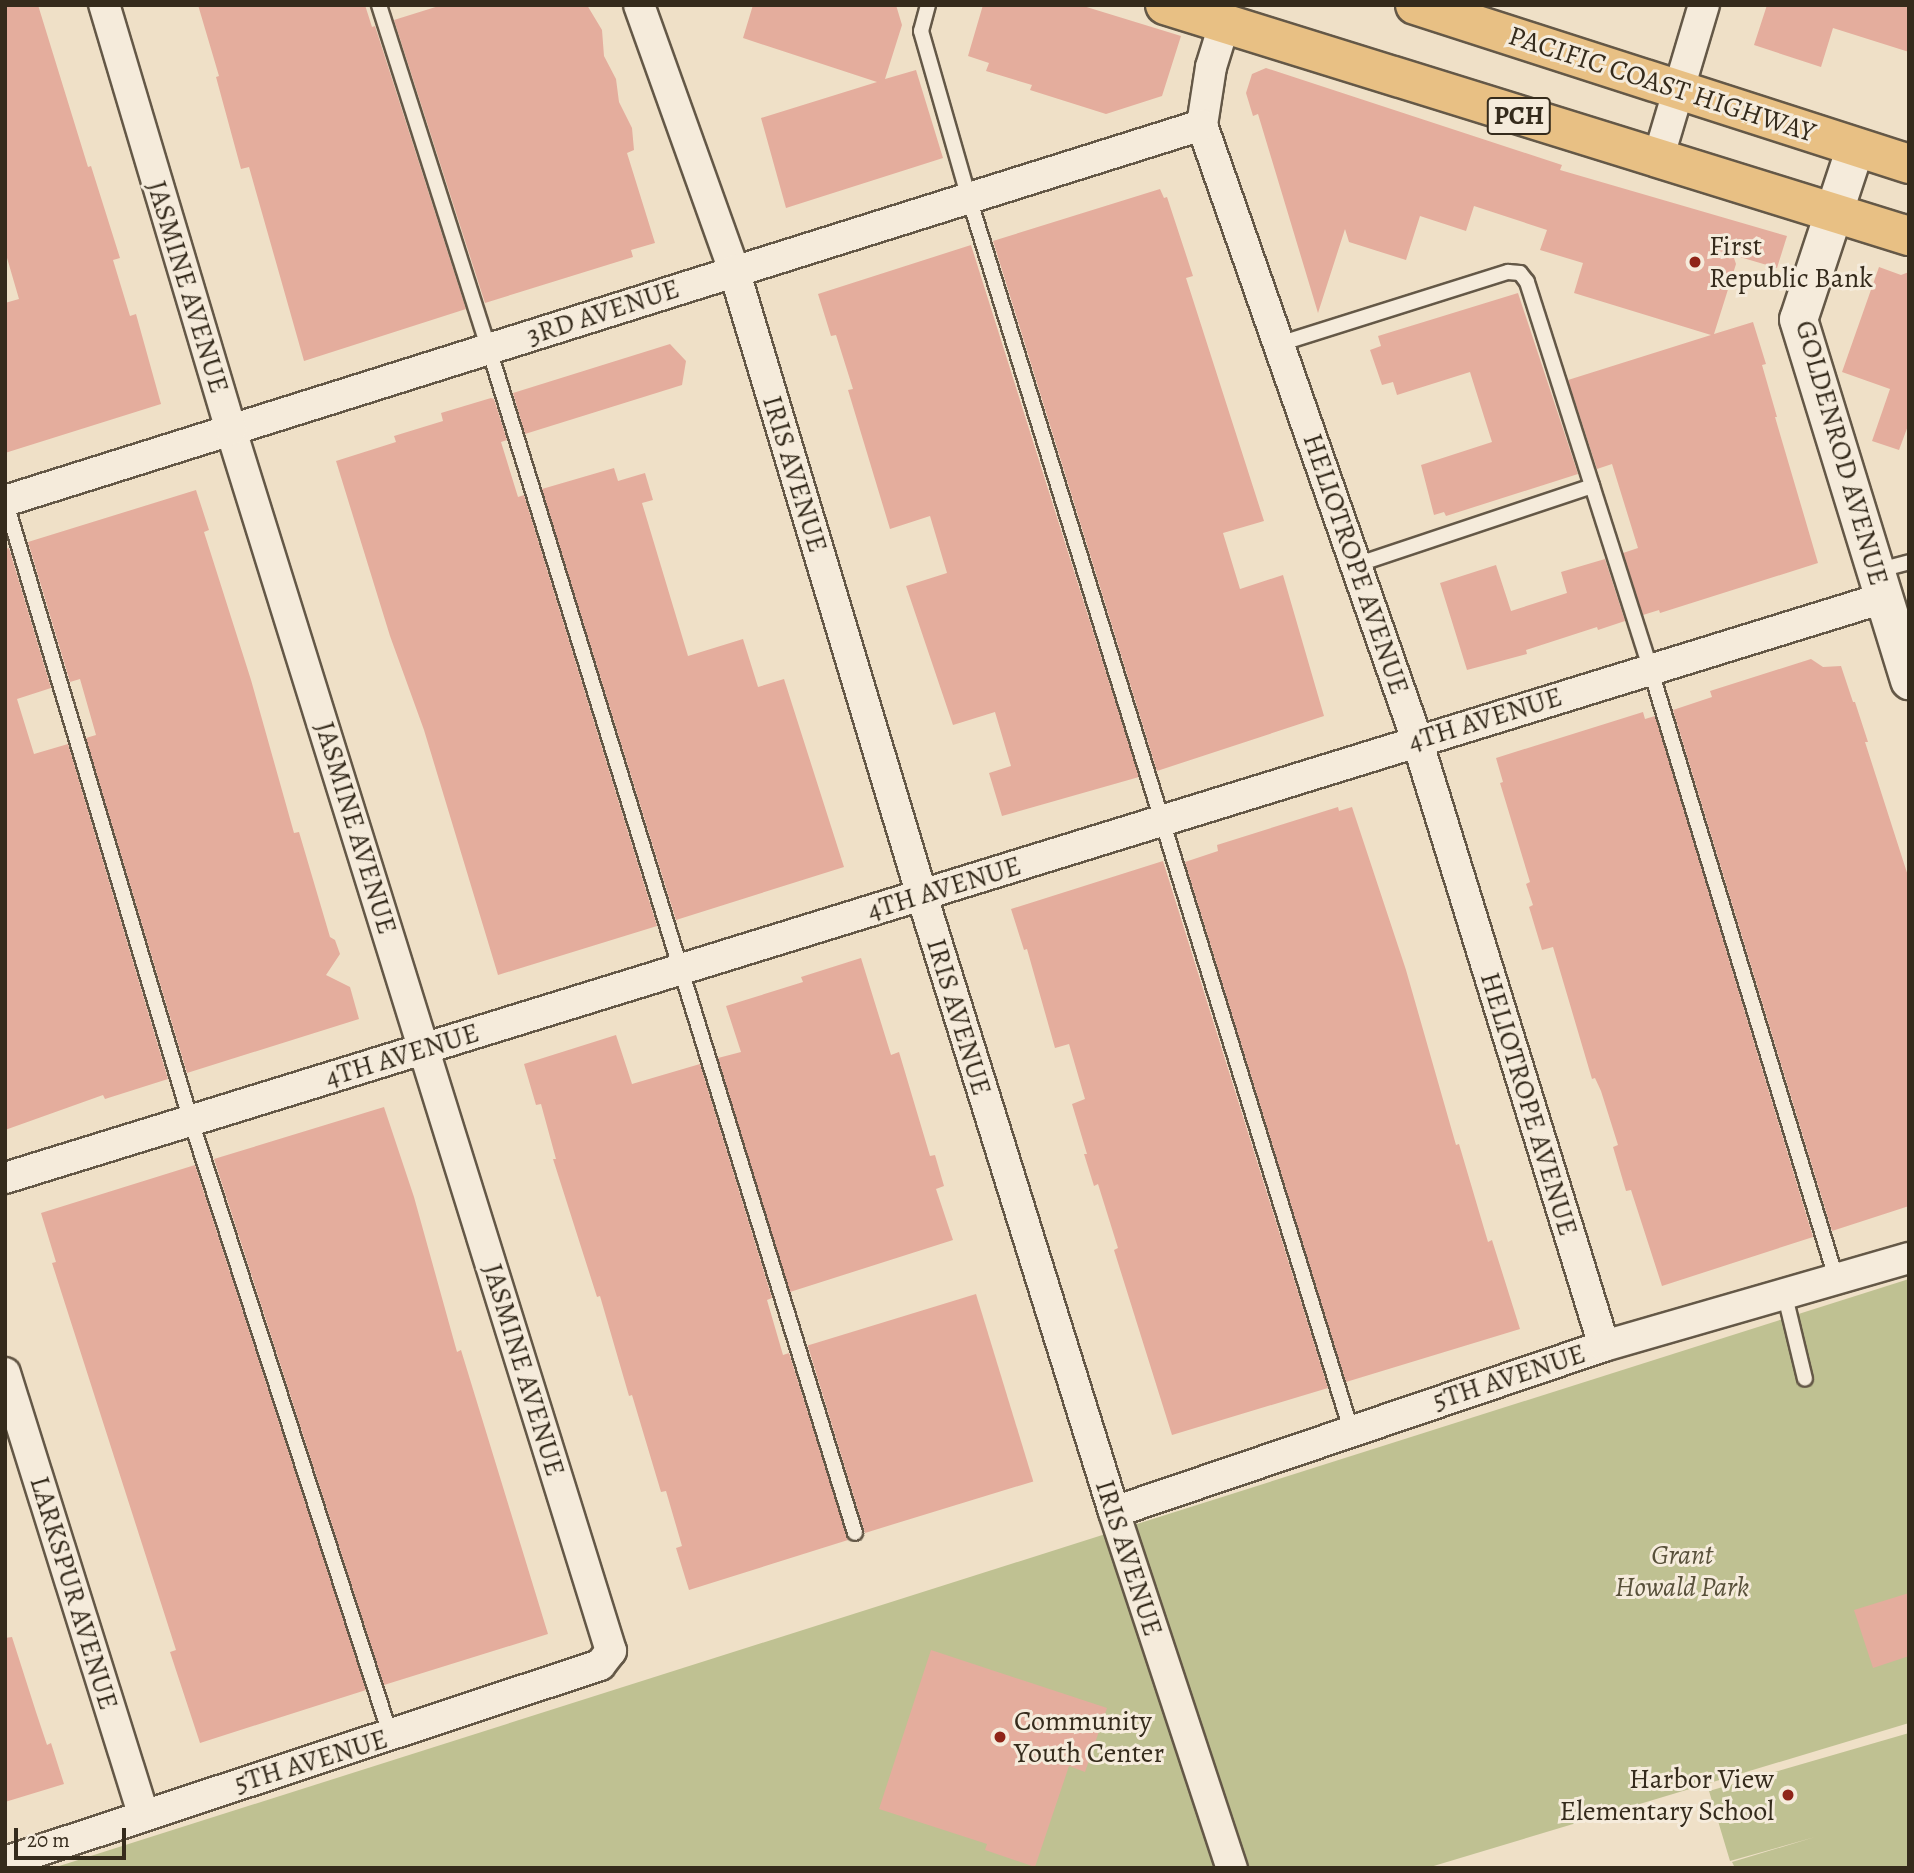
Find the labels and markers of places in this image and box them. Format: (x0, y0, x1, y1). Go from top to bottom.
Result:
place label: First Republic Bank (1709, 229, 1873, 295)
marker: First Republic Bank (1687, 254, 1703, 270)
place label: Community Youth Center (1014, 1704, 1164, 1770)
marker: Community Youth Center (992, 1729, 1008, 1745)
place label: Harbor View Elementary School (1560, 1762, 1774, 1828)
marker: Harbor View Elementary School (1780, 1787, 1796, 1803)

